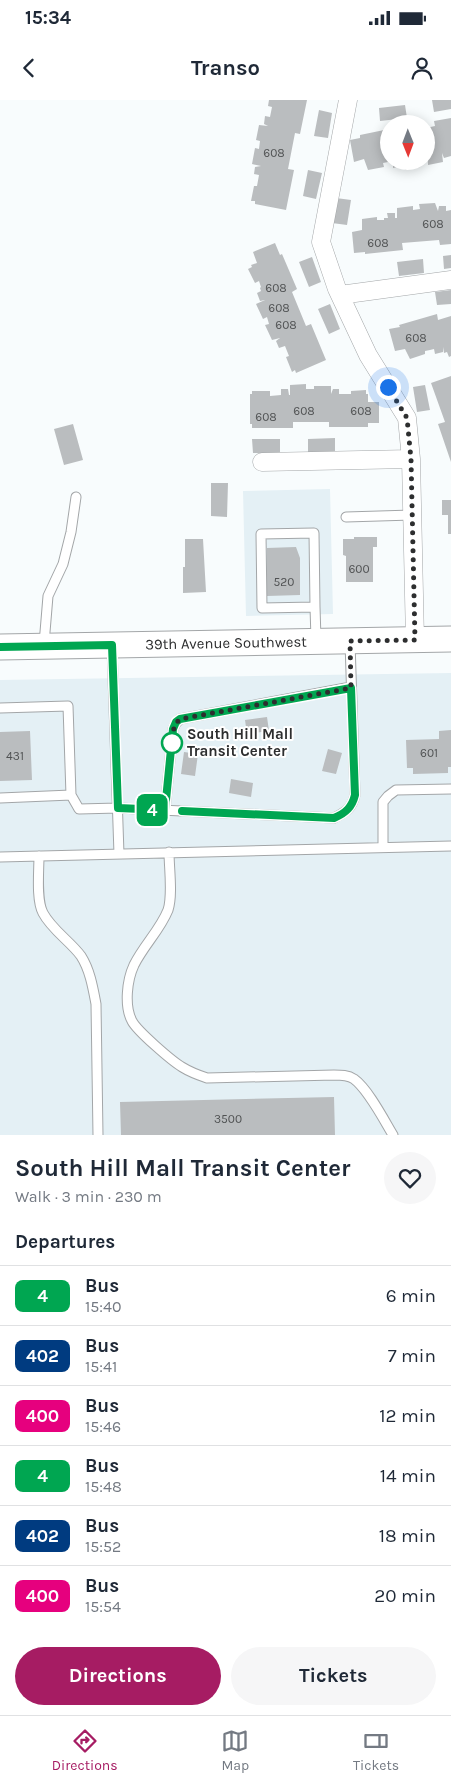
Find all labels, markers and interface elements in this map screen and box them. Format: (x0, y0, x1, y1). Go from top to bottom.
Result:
text: 15:34 (25, 7, 71, 29)
icon: back (15, 54, 43, 82)
icon: person (408, 54, 436, 82)
text: Transo (191, 55, 260, 81)
north arrow (380, 115, 435, 170)
map controls (380, 115, 435, 170)
house number: 608 (263, 146, 285, 160)
house number: 608 (422, 217, 444, 231)
house number: 608 (367, 236, 389, 250)
house number: 608 (265, 281, 287, 295)
house number: 608 (268, 301, 290, 315)
house number: 608 (275, 318, 297, 332)
house number: 608 (405, 331, 427, 345)
your location (376, 375, 401, 400)
house number: 608 (293, 404, 315, 418)
house number: 608 (350, 404, 372, 418)
house number: 608 (255, 410, 277, 424)
house number: 600 (348, 562, 370, 576)
house number: 520 (274, 575, 294, 589)
street label: 39th Avenue Southwest (145, 633, 307, 653)
place label: South Hill Mall Transit Center (187, 725, 293, 760)
marker: South Hill Mall Transit Center (161, 732, 183, 754)
house number: 601 (420, 746, 438, 760)
house number: 431 (6, 749, 24, 763)
line badge: 4 (136, 794, 168, 826)
text: 4 (147, 799, 157, 821)
house number: 3500 (214, 1112, 242, 1126)
button: heart (384, 1152, 436, 1204)
text: South Hill Mall Transit Center (15, 1154, 350, 1182)
text: Walk · 3 min · 230 m (15, 1187, 162, 1206)
text: Departures (15, 1231, 115, 1253)
text: Bus (85, 1275, 119, 1297)
text: 4 (37, 1285, 48, 1307)
text: 6 min (386, 1285, 436, 1307)
text: 15:40 (85, 1297, 121, 1316)
text: Bus (85, 1335, 119, 1357)
text: 402 (26, 1345, 59, 1367)
text: 7 min (388, 1345, 436, 1367)
text: 15:41 (85, 1357, 117, 1376)
text: Bus (85, 1395, 119, 1417)
text: 400 (26, 1405, 59, 1427)
text: 12 min (379, 1405, 436, 1427)
text: 15:46 (85, 1417, 121, 1436)
text: Bus (85, 1455, 119, 1477)
text: 4 (37, 1465, 48, 1487)
text: 14 min (380, 1465, 436, 1487)
text: 15:48 (85, 1477, 122, 1496)
text: Bus (85, 1515, 119, 1537)
text: 402 (26, 1525, 59, 1547)
text: 18 min (379, 1525, 436, 1547)
text: 15:52 (85, 1537, 121, 1556)
text: Bus (85, 1575, 119, 1597)
text: 400 (26, 1585, 59, 1607)
text: 20 min (374, 1585, 436, 1607)
text: 15:54 (85, 1597, 121, 1616)
button: Directions (15, 1647, 221, 1705)
button: Tickets (231, 1647, 436, 1705)
tab: Directions (52, 1727, 118, 1774)
tab: Map (221, 1727, 249, 1774)
tab: Tickets (353, 1727, 399, 1774)

